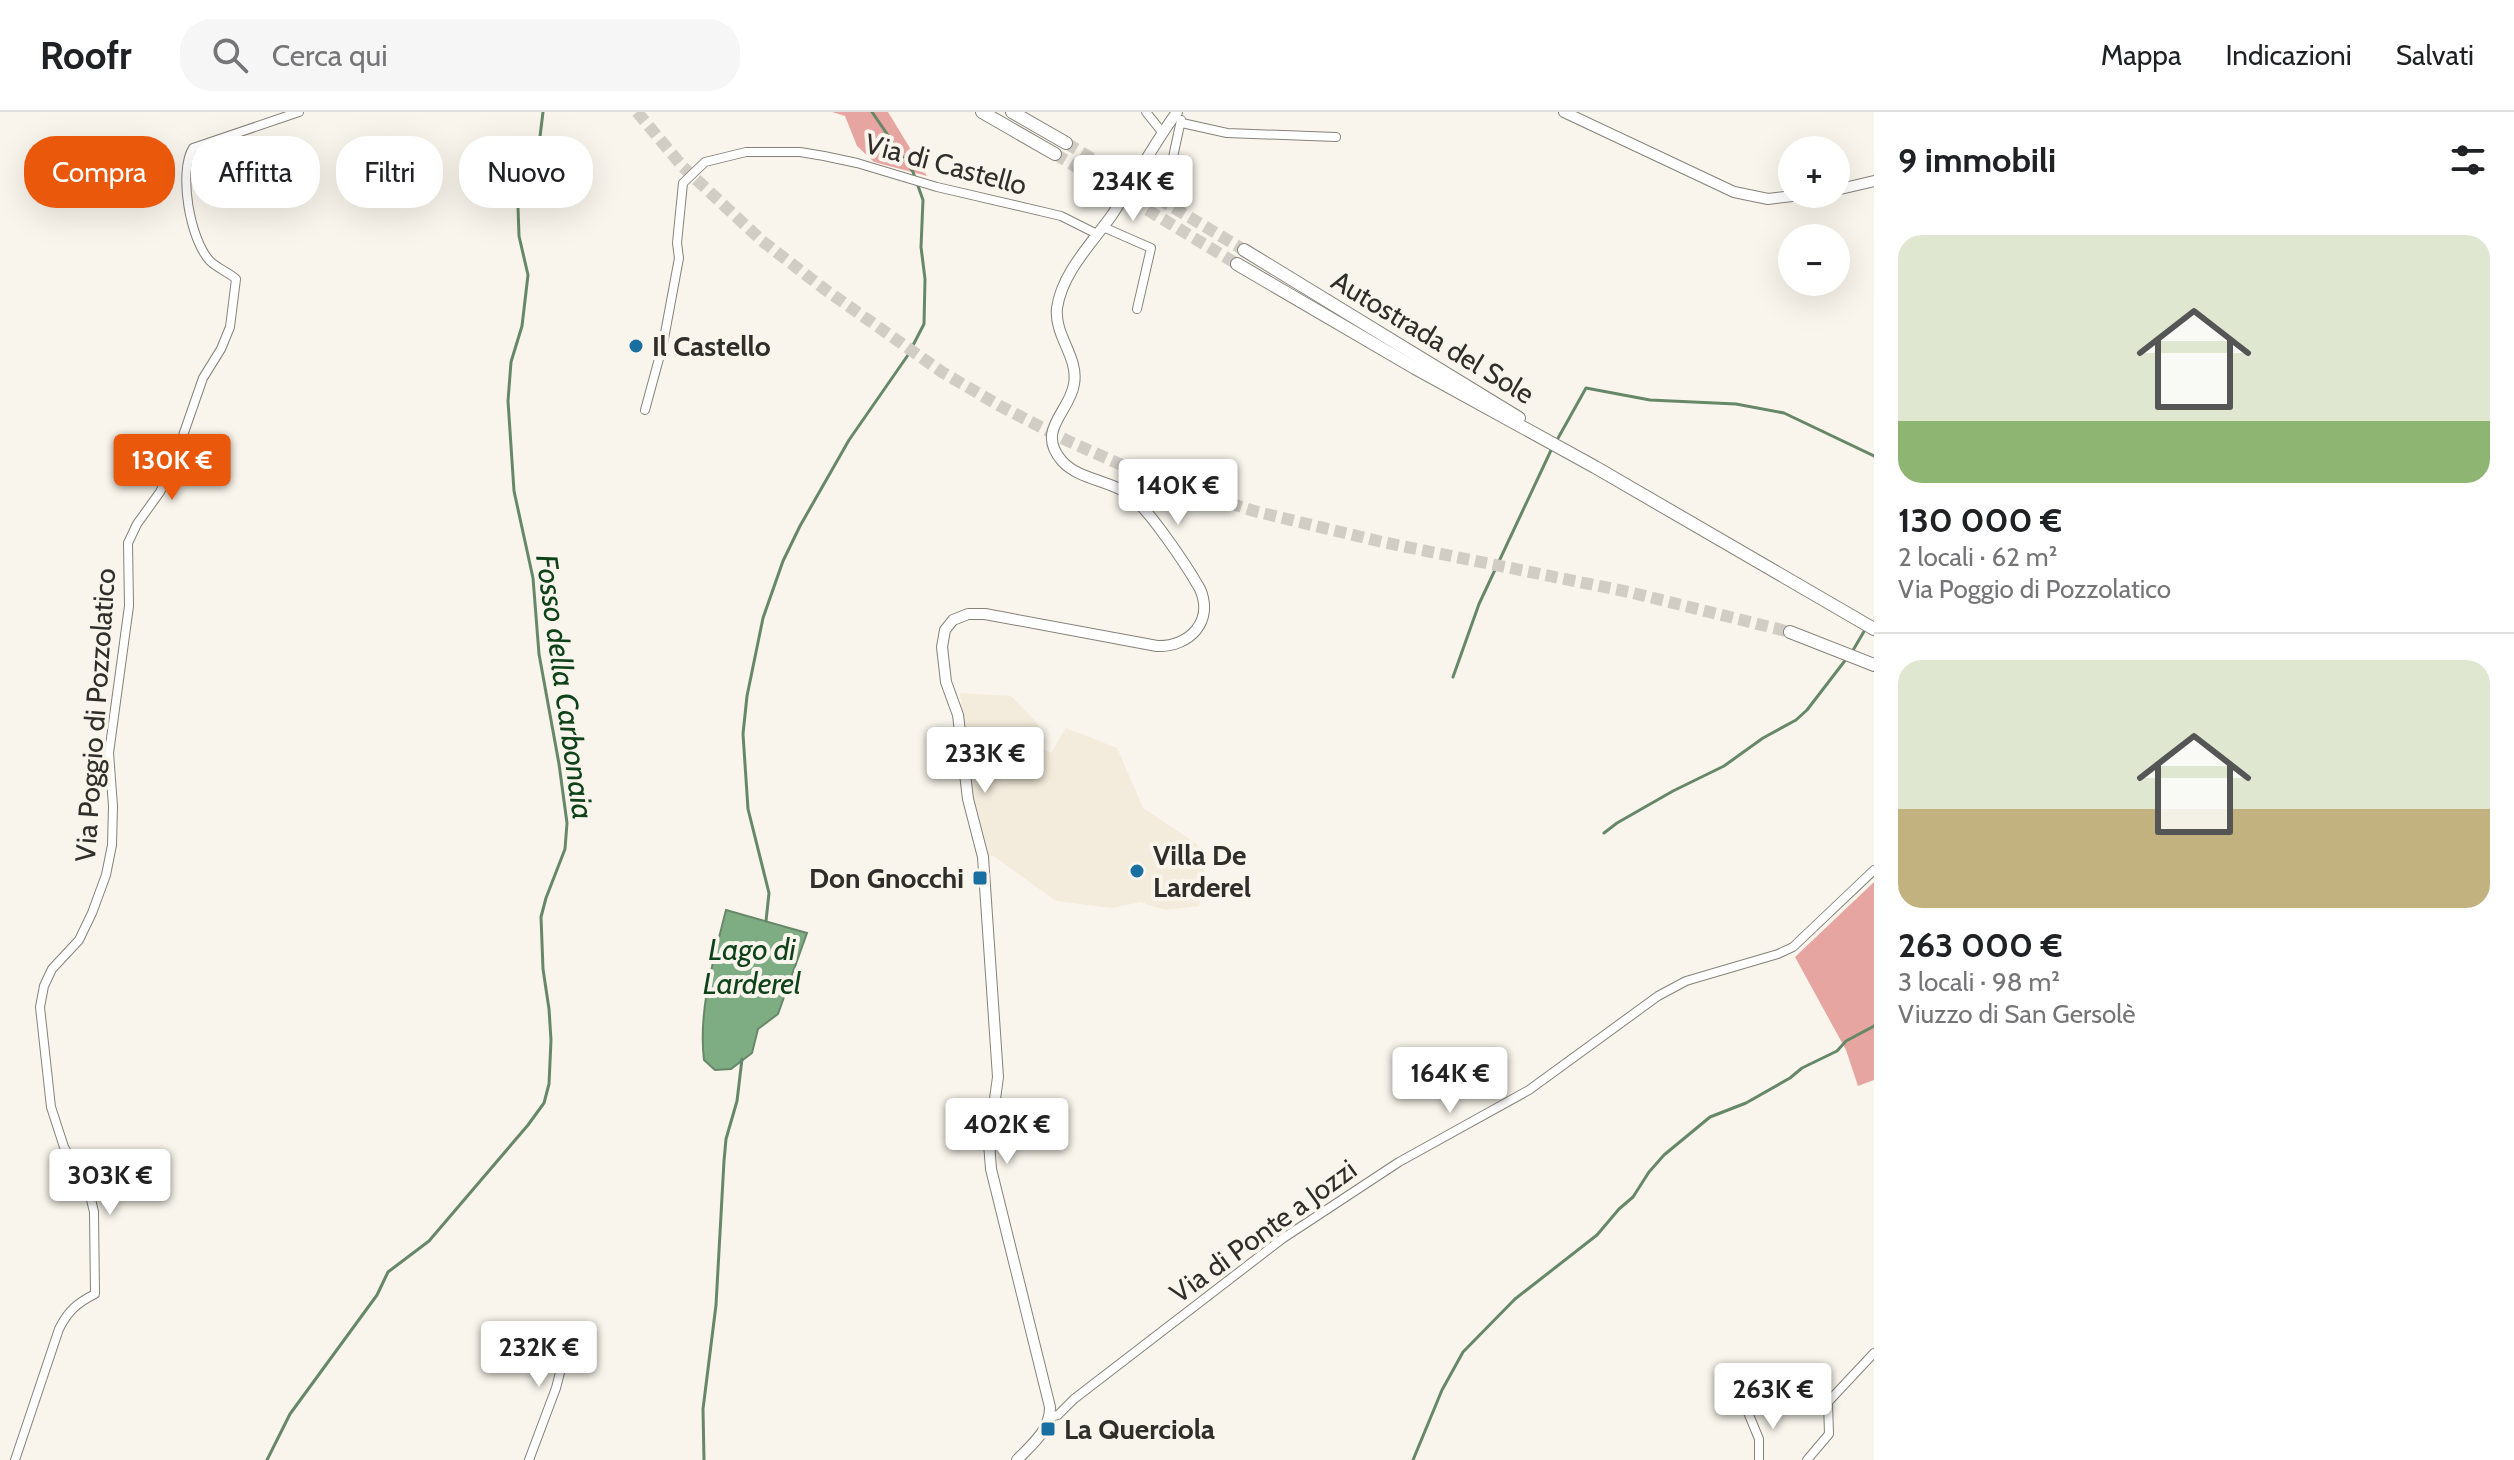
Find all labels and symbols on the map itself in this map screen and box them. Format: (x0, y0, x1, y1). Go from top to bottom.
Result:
street label: Via di Castello (861, 126, 1031, 202)
pin: 234K € (1068, 155, 1198, 223)
street label: Autostrada del Sole (1326, 263, 1540, 411)
place label: Il Castello (652, 329, 771, 363)
marker: Il Castello (627, 337, 645, 355)
pin: 130K € (107, 434, 237, 502)
pin: 140K € (1113, 459, 1243, 527)
water label: Fosso della Carbonaia (528, 552, 602, 822)
street label: Via Poggio di Pozzolatico (68, 567, 122, 863)
pin: 233K € (920, 727, 1050, 795)
place label: Villa De Larderel (1153, 838, 1251, 904)
place label: Don Gnocchi (809, 861, 964, 895)
marker: Villa De Larderel (1128, 862, 1146, 880)
marker: Don Gnocchi (971, 869, 989, 887)
water label: Lago di Larderel (703, 931, 801, 1002)
pin: 164K € (1385, 1047, 1515, 1115)
pin: 402K € (942, 1098, 1072, 1166)
pin: 303K € (45, 1149, 175, 1217)
street label: Via di Ponte a Jozzi (1163, 1152, 1363, 1310)
pin: 232K € (474, 1321, 604, 1389)
pin: 263K € (1708, 1363, 1838, 1431)
place label: La Querciola (1064, 1412, 1215, 1446)
marker: La Querciola (1039, 1420, 1057, 1438)

